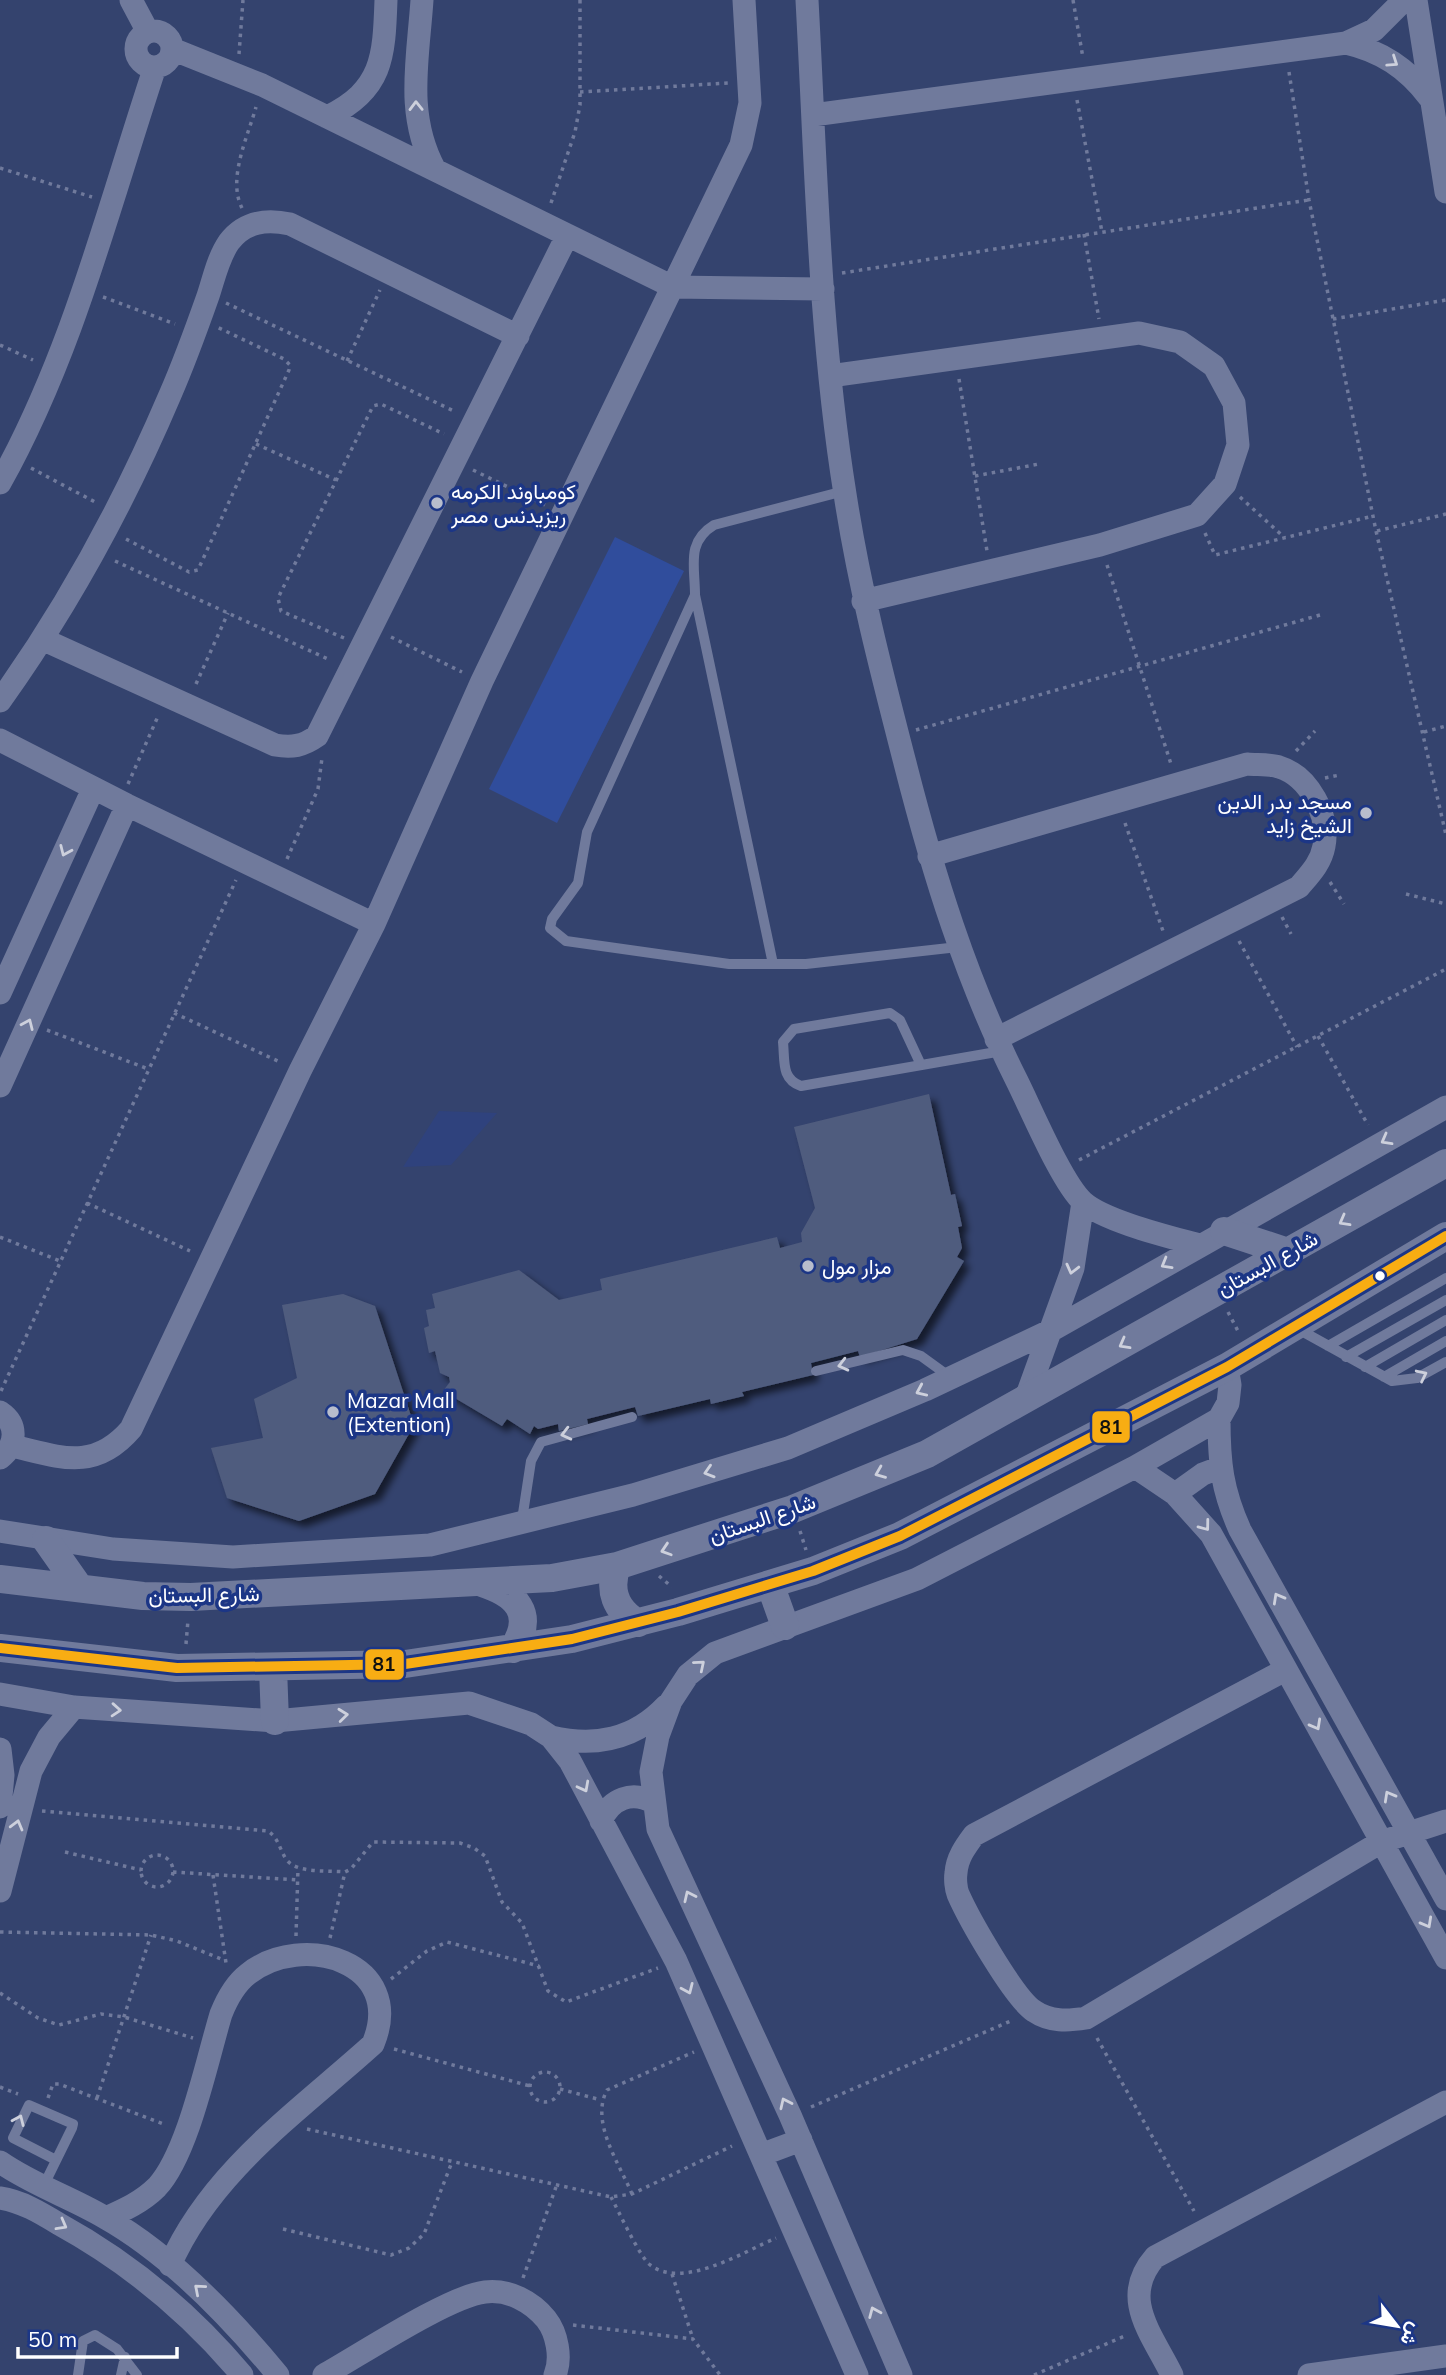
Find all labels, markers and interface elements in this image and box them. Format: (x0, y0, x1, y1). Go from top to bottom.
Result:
one-way arrow (1385, 54, 1398, 66)
one-way arrow (408, 100, 424, 111)
place label: كومباوند الكرمه ريزيدنس مصر (450, 478, 576, 529)
marker: كومباوند الكرمه ريزيدنس مصر (429, 495, 445, 511)
place label: مسجد بدر الدين الشيخ زايد (1218, 788, 1352, 840)
marker: مسجد بدر الدين الشيخ زايد (1358, 805, 1374, 821)
one-way arrow (59, 844, 73, 856)
one-way arrow (20, 1019, 34, 1031)
one-way arrow (1381, 1132, 1393, 1145)
one-way arrow (1338, 1213, 1351, 1226)
street label: شارع البستان (1212, 1225, 1323, 1303)
place label: مزار مول (822, 1253, 891, 1280)
one-way arrow (1161, 1256, 1174, 1269)
marker: مزار مول (800, 1258, 816, 1274)
one-way arrow (1066, 1263, 1080, 1275)
unlabelled marker (1373, 1269, 1387, 1283)
one-way arrow (1118, 1336, 1131, 1349)
one-way arrow (837, 1357, 849, 1371)
one-way arrow (1415, 1369, 1427, 1383)
one-way arrow (916, 1383, 929, 1397)
place label: Mazar Mall (Extention) (347, 1387, 455, 1437)
marker: Mazar Mall (Extention) (325, 1404, 341, 1420)
line badge: 81 (1091, 1410, 1131, 1444)
text: 81 (1100, 1415, 1122, 1439)
one-way arrow (560, 1426, 572, 1440)
one-way arrow (703, 1463, 715, 1478)
one-way arrow (874, 1464, 886, 1478)
street label: شارع البستان (705, 1488, 820, 1550)
one-way arrow (1197, 1519, 1210, 1531)
one-way arrow (660, 1542, 672, 1556)
street label: شارع البستان (148, 1580, 260, 1610)
one-way arrow (1273, 1592, 1286, 1605)
line badge: 81 (364, 1648, 405, 1681)
text: 81 (373, 1652, 395, 1676)
one-way arrow (692, 1661, 704, 1674)
one-way arrow (111, 1702, 122, 1717)
one-way arrow (337, 1707, 349, 1722)
one-way arrow (1308, 1718, 1321, 1730)
one-way arrow (575, 1780, 589, 1792)
one-way arrow (1384, 1791, 1397, 1804)
one-way arrow (9, 1819, 23, 1831)
one-way arrow (684, 1891, 698, 1904)
one-way arrow (1419, 1916, 1432, 1929)
one-way arrow (680, 1982, 694, 1994)
one-way arrow (779, 2098, 793, 2110)
one-way arrow (11, 2115, 25, 2127)
one-way arrow (55, 2217, 67, 2230)
one-way arrow (194, 2285, 207, 2297)
north arrow (1362, 2291, 1432, 2361)
one-way arrow (868, 2307, 882, 2319)
scale bar (18, 2316, 177, 2360)
text: ش (1395, 2319, 1428, 2351)
text: 50 m (28, 2326, 77, 2352)

